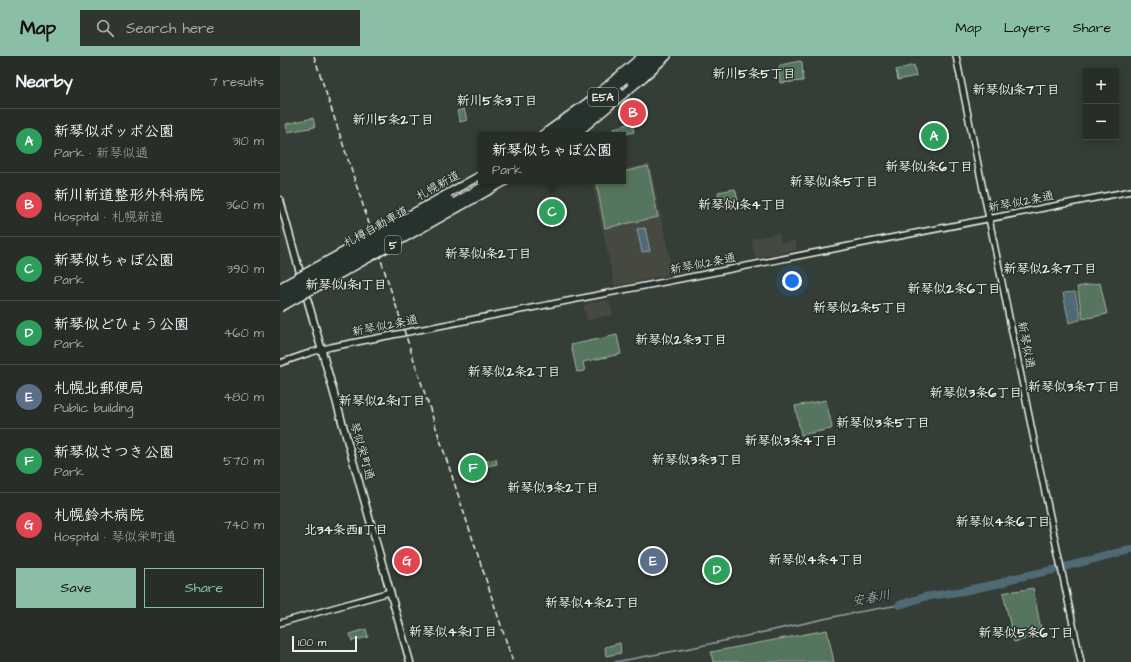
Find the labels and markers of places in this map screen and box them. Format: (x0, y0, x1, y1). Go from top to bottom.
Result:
pin: B (620, 98, 646, 128)
pin: A (921, 121, 947, 151)
pin: C (539, 197, 565, 227)
pin: F (460, 453, 486, 483)
pin: G (394, 546, 420, 576)
pin: E (640, 546, 666, 576)
pin: D (704, 555, 730, 585)

